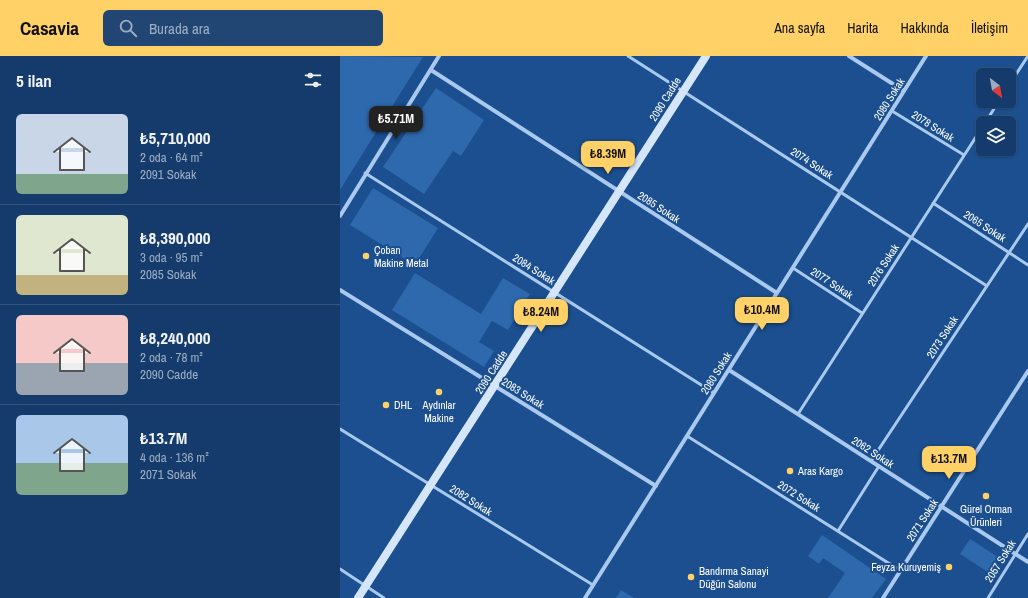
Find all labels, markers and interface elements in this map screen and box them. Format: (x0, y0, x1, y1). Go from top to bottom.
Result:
search box (103, 10, 383, 46)
text: Casavia (20, 15, 79, 41)
icon: search (117, 17, 139, 39)
text: Burada ara (149, 18, 210, 39)
text: Ana sayfa (774, 19, 825, 37)
text: Harita (847, 19, 878, 37)
text: Hakkında (900, 19, 949, 37)
text: İletişim (971, 19, 1008, 37)
north arrow (976, 68, 1016, 108)
map controls (976, 68, 1016, 156)
text: 5 ilan (16, 69, 52, 92)
icon: filters (302, 69, 324, 91)
street label: 2090 Cadde (646, 74, 684, 124)
street label: 2080 Sokak (870, 75, 908, 123)
pin: ₺5.71M (363, 106, 429, 140)
street label: 2078 Sokak (909, 107, 957, 145)
text: ₺5.71M (378, 110, 414, 127)
button: layers (976, 116, 1016, 156)
text: ₺5,710,000 (140, 126, 211, 149)
icon: home (48, 130, 96, 178)
pin: ₺8.39M (575, 141, 641, 175)
street label: 2074 Sokak (788, 144, 836, 182)
text: ₺8.39M (590, 145, 626, 162)
text: 2 oda · 64 m² (140, 149, 203, 166)
text: 2091 Sokak (140, 166, 196, 183)
street label: 2085 Sokak (635, 188, 683, 226)
street label: 2065 Sokak (961, 207, 1009, 245)
text: ₺8,390,000 (140, 226, 211, 249)
icon: home (48, 231, 96, 279)
street label: 2076 Sokak (864, 241, 902, 289)
place label: Çoban Makine Metal (374, 243, 428, 270)
text: 3 oda · 95 m² (140, 249, 203, 266)
street label: 2084 Sokak (510, 250, 558, 288)
marker: Çoban Makine Metal (361, 251, 371, 261)
street label: 2077 Sokak (808, 264, 856, 302)
text: 2085 Sokak (140, 266, 196, 283)
pin: ₺10.4M (729, 297, 795, 331)
pin: ₺8.24M (508, 299, 574, 333)
text: ₺10.4M (744, 301, 780, 318)
text: ₺8.24M (523, 303, 559, 320)
street label: 2073 Sokak (923, 313, 961, 361)
text: ₺8,240,000 (140, 326, 211, 349)
icon: home (48, 331, 96, 379)
street label: 2090 Cadde (472, 348, 510, 396)
text: 2 oda · 78 m² (140, 349, 203, 366)
street label: 2080 Sokak (697, 349, 735, 397)
text: 2090 Cadde (140, 366, 198, 383)
street label: 2083 Sokak (499, 374, 547, 412)
marker: Aydınlar Makine (434, 387, 444, 397)
place label: DHL (394, 398, 412, 412)
place label: Aydınlar Makine (422, 398, 455, 425)
marker: DHL (381, 400, 391, 410)
text: ₺13.7M (140, 426, 187, 449)
icon: home (48, 431, 96, 479)
street label: 2062 Sokak (849, 433, 897, 471)
pin: ₺13.7M (916, 446, 982, 480)
text: 4 oda · 136 m² (140, 449, 209, 466)
text: ₺13.7M (931, 450, 967, 467)
place label: Aras Kargo (797, 464, 843, 478)
text: 2071 Sokak (140, 466, 196, 483)
marker: Aras Kargo (785, 466, 795, 476)
street label: 2072 Sokak (775, 477, 823, 515)
street label: 2082 Sokak (447, 481, 495, 519)
marker: Gürel Orman Ürünleri (981, 491, 991, 501)
street label: 2071 Sokak (903, 496, 941, 544)
place label: Gürel Orman Ürünleri (960, 502, 1012, 529)
street label: 2057 Sokak (981, 537, 1019, 585)
place label: Feyza Kuruyemiş (871, 560, 941, 574)
marker: Feyza Kuruyemiş (944, 562, 954, 572)
place label: Bandırma Sanayi Düğün Salonu (699, 564, 769, 591)
marker: Bandırma Sanayi Düğün Salonu (686, 572, 696, 582)

